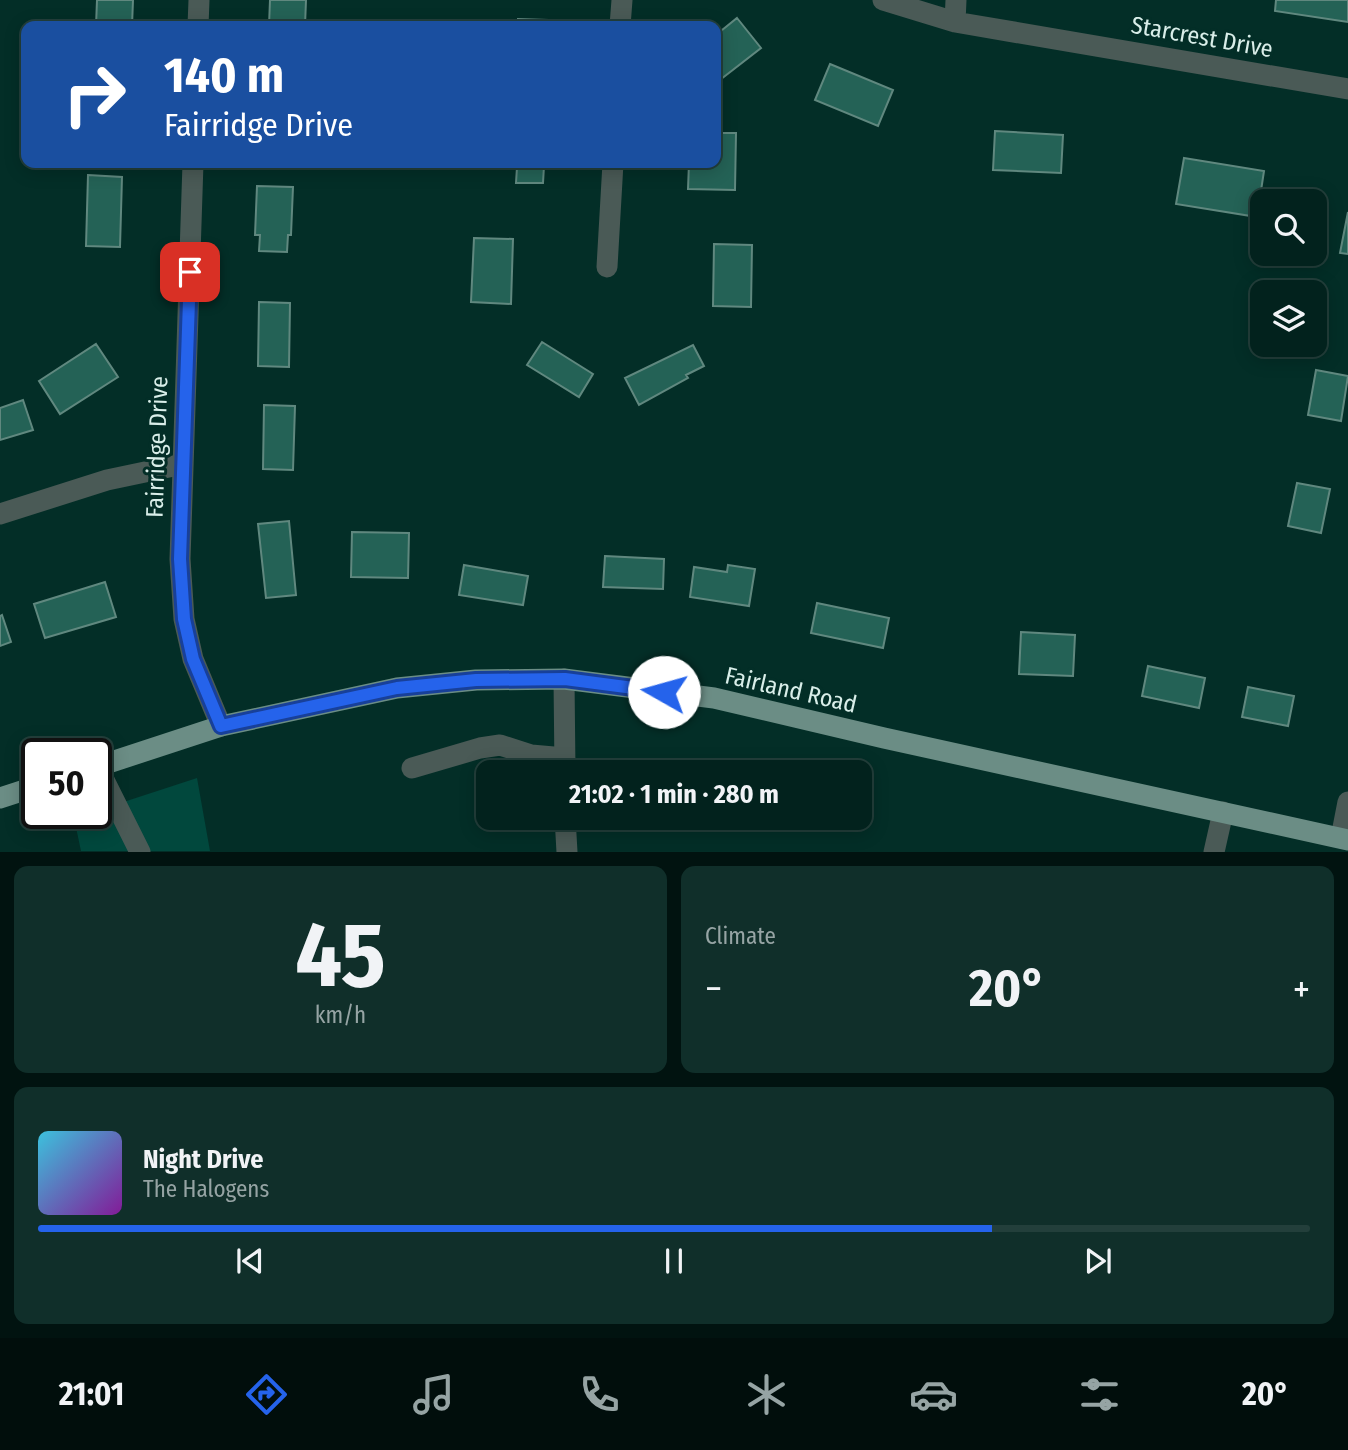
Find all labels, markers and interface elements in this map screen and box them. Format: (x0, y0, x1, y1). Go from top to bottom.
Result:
street label: Starcrest Drive (1129, 11, 1275, 63)
text: 140 m (164, 46, 284, 105)
icon: right (49, 49, 140, 140)
text: Fairridge Drive (164, 106, 353, 144)
map controls (1250, 189, 1327, 357)
button: search (1250, 189, 1327, 266)
pin (160, 242, 220, 302)
icon: arrive (171, 253, 209, 291)
button: layers (1250, 280, 1327, 357)
street label: Fairridge Drive (141, 376, 173, 518)
position arrow (627, 655, 701, 729)
street label: Fairland Road (722, 661, 860, 719)
speed limit sign: 50 (21, 738, 112, 829)
text: 21:02 · 1 min · 280 m (569, 779, 779, 810)
text: 45 (295, 901, 386, 1010)
text: Climate (705, 922, 776, 950)
text: 20° (969, 957, 1046, 1020)
text: − (705, 966, 722, 1012)
text: + (1293, 966, 1310, 1012)
text: km/h (315, 1001, 366, 1029)
text: Night Drive (143, 1144, 263, 1175)
text: The Halogens (143, 1175, 269, 1203)
icon: previous (231, 1242, 269, 1280)
icon: pause (655, 1242, 693, 1280)
icon: next (1079, 1242, 1117, 1280)
icon: directions (242, 1370, 291, 1419)
icon: music (409, 1370, 458, 1419)
icon: phone (575, 1370, 624, 1419)
icon: climate (742, 1370, 791, 1419)
icon: car (909, 1370, 958, 1419)
icon: filters (1075, 1370, 1124, 1419)
text: 21:01 (59, 1375, 124, 1413)
text: 20° (1242, 1375, 1289, 1413)

